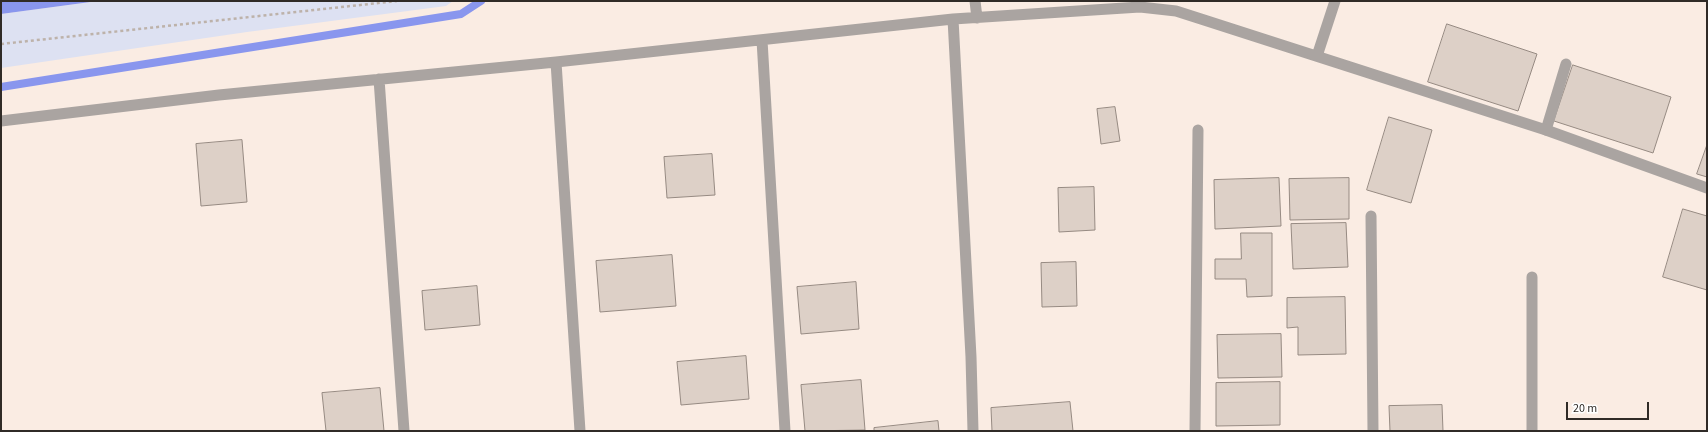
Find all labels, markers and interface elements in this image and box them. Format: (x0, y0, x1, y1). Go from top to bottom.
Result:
scale bar (1568, 394, 1651, 420)
text: 20 m (1573, 400, 1597, 417)

